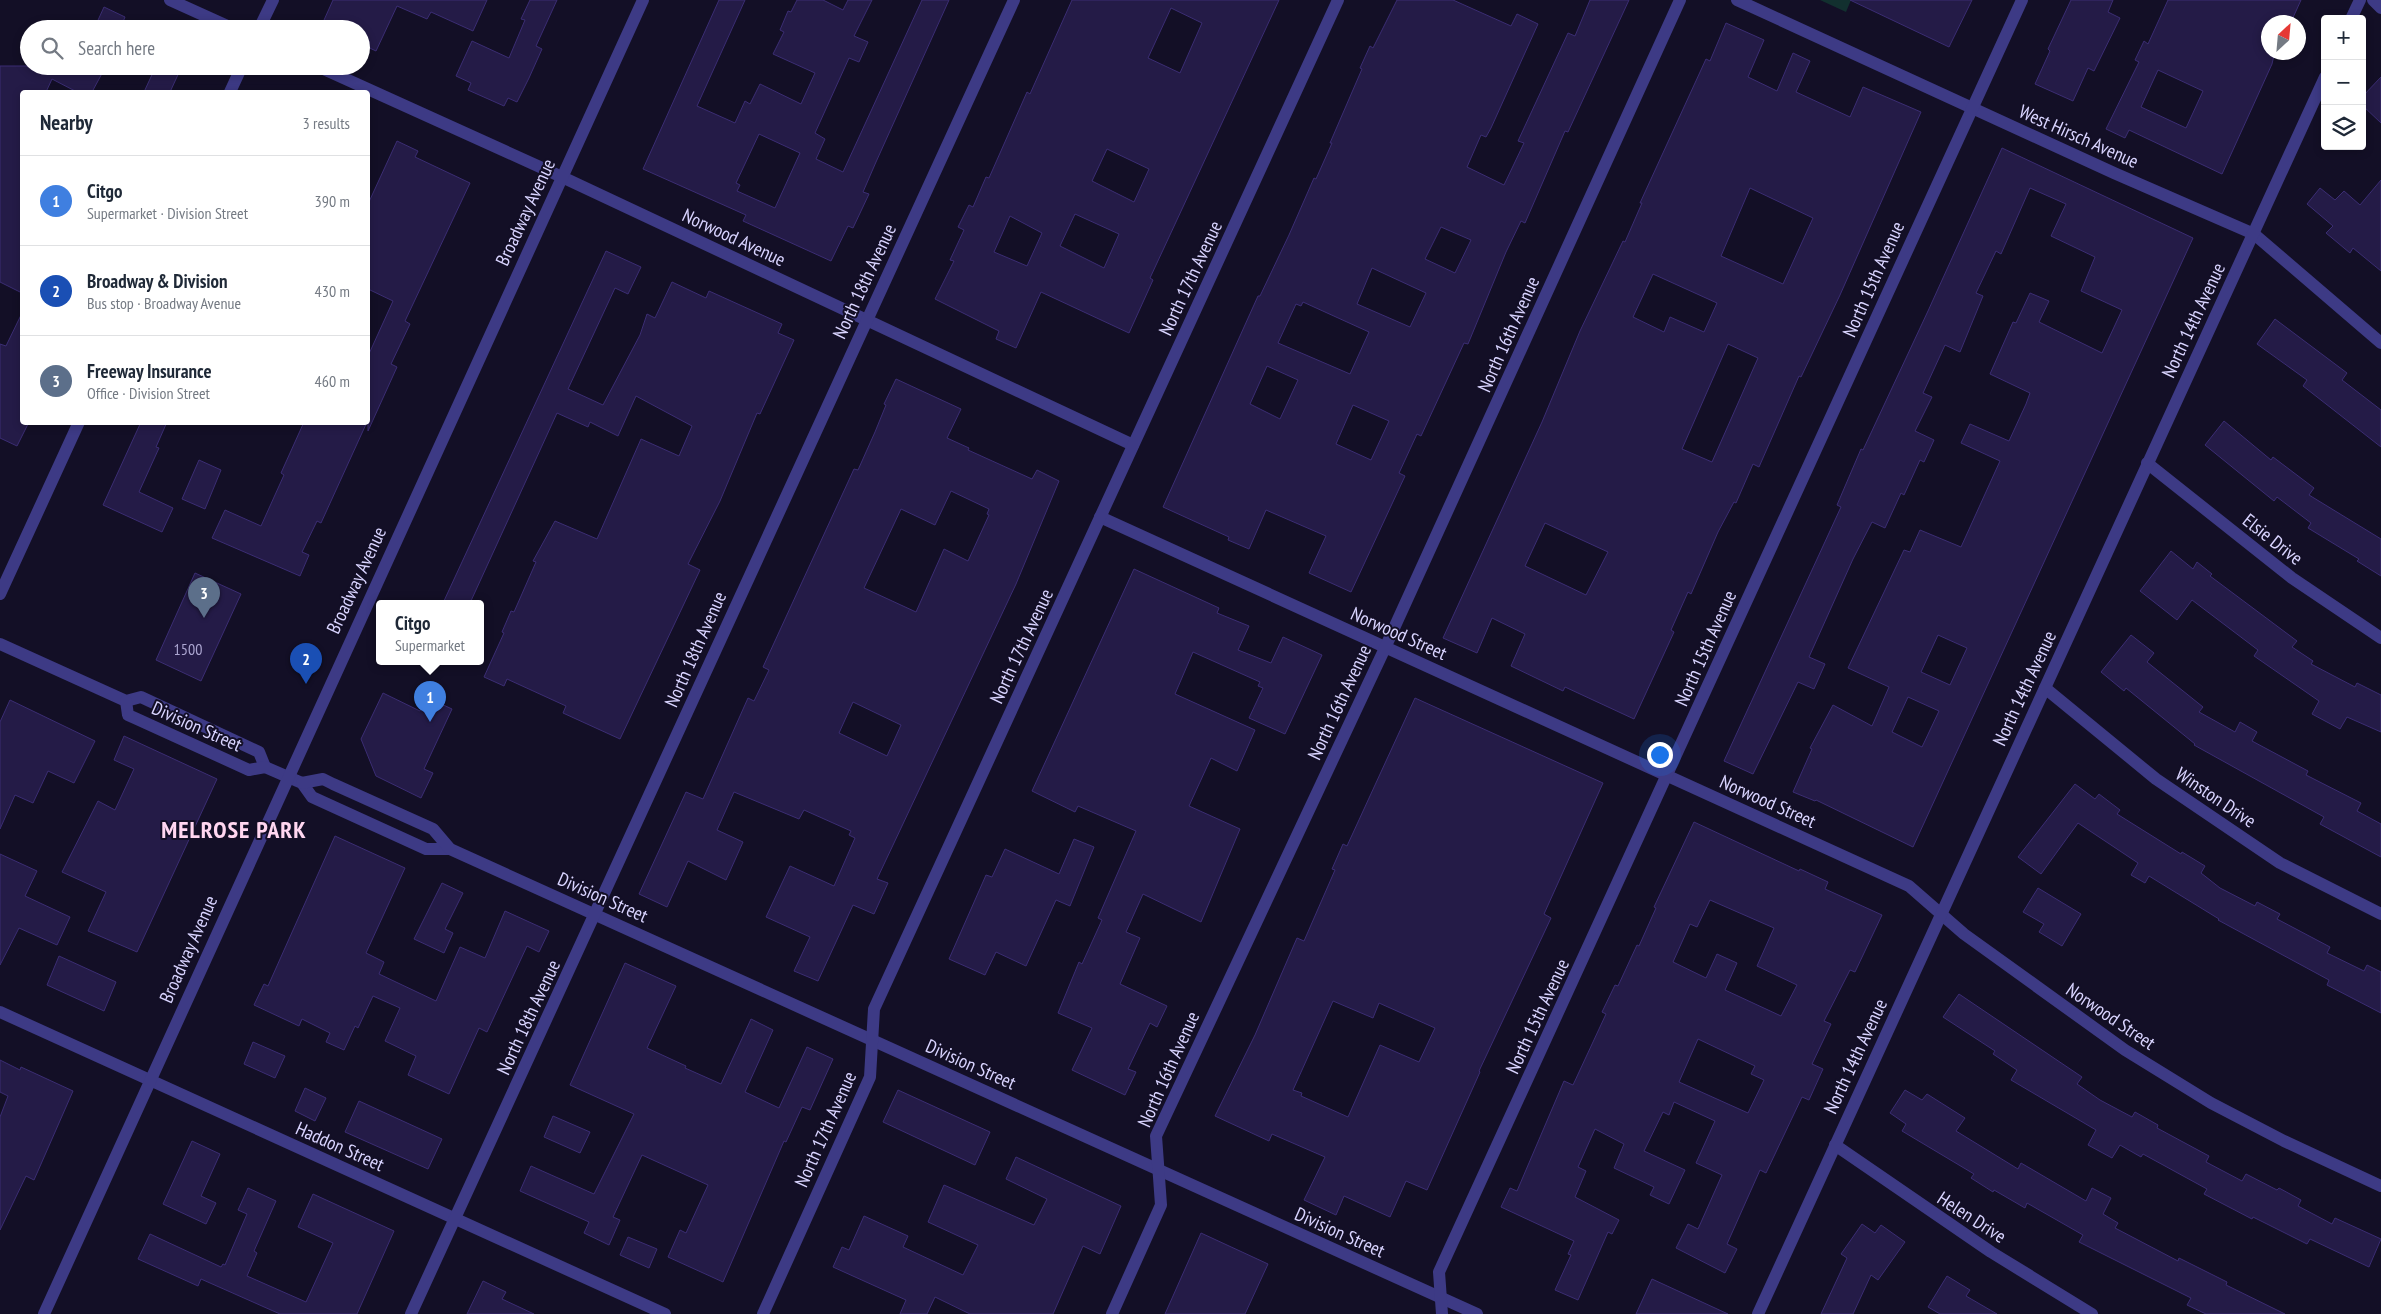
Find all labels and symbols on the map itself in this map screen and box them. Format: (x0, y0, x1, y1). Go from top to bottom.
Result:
north arrow (2261, 15, 2306, 60)
street label: West Hirsch Avenue (2016, 99, 2143, 173)
street label: Broadway Avenue (490, 155, 560, 269)
street label: Norwood Avenue (679, 203, 789, 271)
street label: North 17th Avenue (1153, 217, 1227, 339)
street label: North 15th Avenue (1837, 217, 1909, 341)
street label: North 18th Avenue (827, 220, 901, 342)
street label: North 14th Avenue (2156, 259, 2230, 381)
street label: North 16th Avenue (1472, 272, 1544, 396)
street label: Elsie Drive (2238, 508, 2308, 570)
street label: Broadway Avenue (321, 523, 391, 637)
pin: 3 (188, 577, 220, 618)
street label: North 17th Avenue (984, 585, 1058, 707)
street label: North 15th Avenue (1669, 586, 1741, 710)
street label: North 18th Avenue (659, 587, 731, 711)
street label: Norwood Street (1347, 601, 1451, 665)
street label: North 14th Avenue (1987, 627, 2061, 749)
house number: 1500 (174, 639, 202, 659)
street label: North 16th Avenue (1302, 641, 1376, 763)
pin: 2 (290, 643, 322, 684)
pin: 1 (414, 681, 446, 722)
street label: Division Street (148, 696, 246, 757)
your location (1647, 742, 1673, 768)
street label: Winston Drive (2171, 761, 2261, 833)
street label: Norwood Street (1716, 769, 1820, 833)
district label: MELROSE PARK (161, 814, 307, 845)
street label: Division Street (554, 867, 652, 928)
street label: Broadway Avenue (154, 891, 222, 1006)
street label: North 15th Avenue (1500, 955, 1574, 1077)
street label: North 18th Avenue (491, 956, 565, 1078)
street label: Norwood Street (2062, 977, 2161, 1055)
street label: North 14th Avenue (1818, 995, 1892, 1117)
street label: North 16th Avenue (1132, 1007, 1204, 1131)
street label: Division Street (922, 1034, 1020, 1095)
street label: North 17th Avenue (789, 1067, 861, 1190)
street label: Haddon Street (292, 1116, 389, 1176)
street label: Helen Drive (1933, 1186, 2011, 1248)
street label: Division Street (1291, 1202, 1389, 1263)

